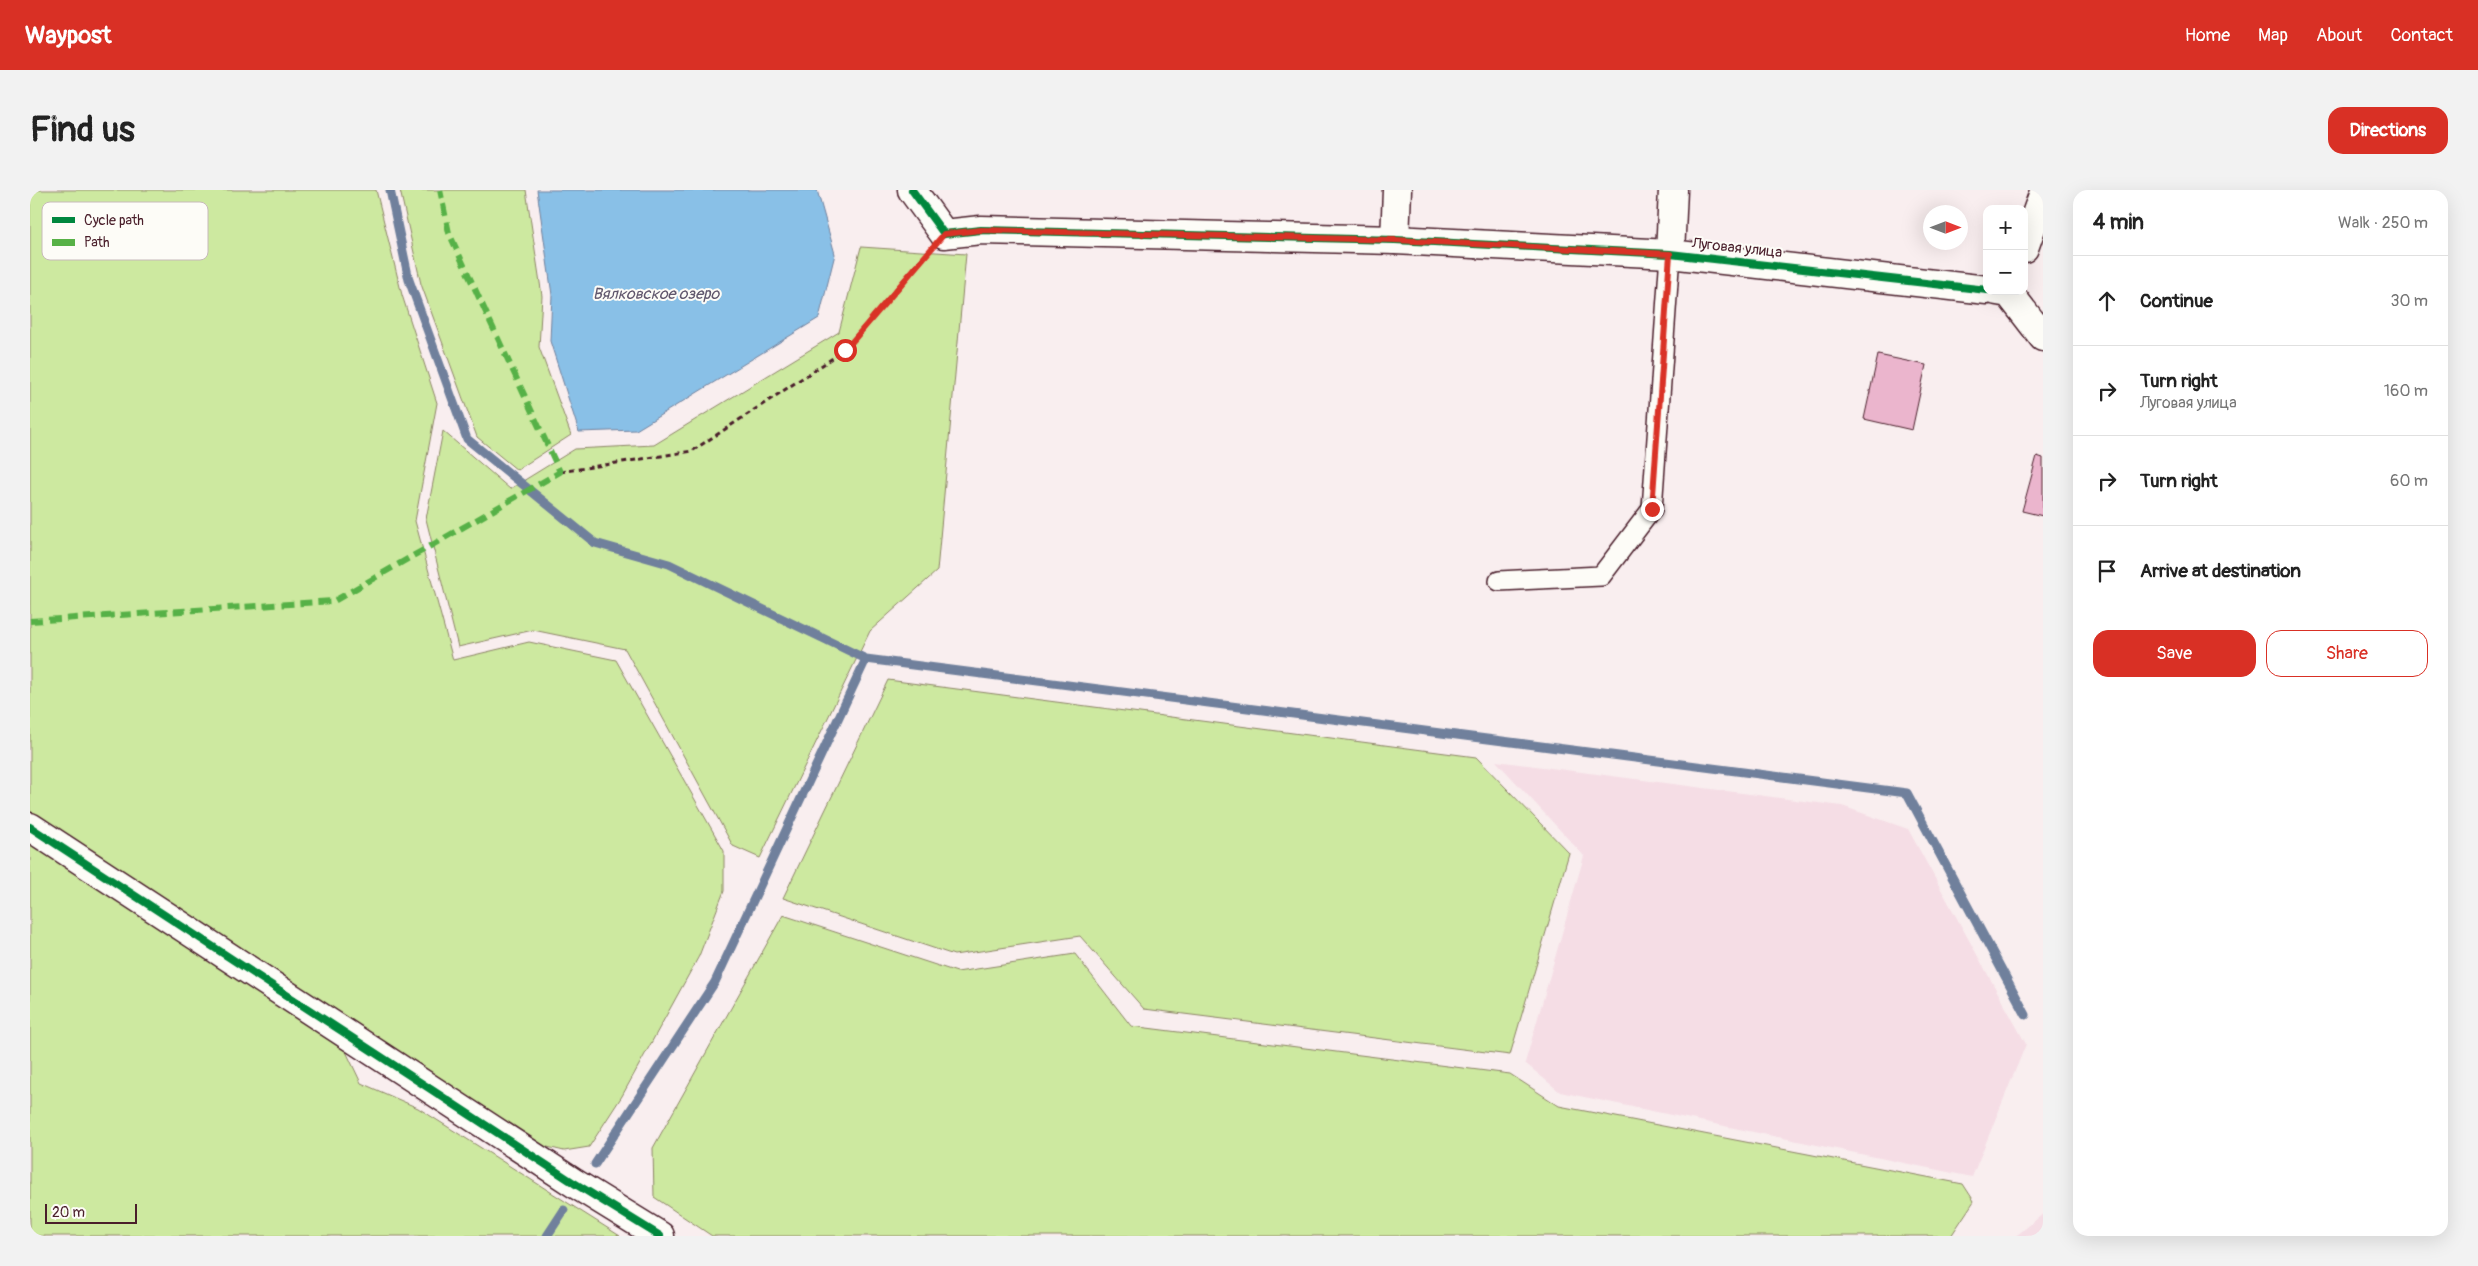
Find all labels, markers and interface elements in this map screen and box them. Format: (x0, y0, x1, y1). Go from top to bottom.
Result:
text: Waypost (25, 21, 112, 50)
text: Home (2185, 24, 2230, 47)
text: Map (2258, 24, 2288, 47)
text: About (2316, 24, 2362, 47)
text: Contact (2390, 24, 2453, 47)
button: Directions (2328, 107, 2448, 154)
text: Find us (30, 108, 135, 152)
legend (42, 202, 208, 260)
north arrow (1923, 205, 1968, 250)
map controls (1983, 205, 2028, 295)
button: + (1983, 205, 2028, 250)
text: 4 min (2093, 209, 2144, 236)
text: Cycle path (84, 212, 144, 229)
text: Walk · 250 m (2338, 213, 2428, 233)
text: Path (84, 234, 109, 251)
street label: Луговая улица (1690, 234, 1783, 262)
button: − (1983, 250, 2028, 295)
water label: Вялковское озеро (593, 284, 721, 304)
icon: ahead (2093, 287, 2121, 315)
text: Continue (2140, 289, 2213, 313)
text: 30 m (2390, 291, 2428, 311)
route start (834, 339, 857, 362)
text: Turn right (2140, 369, 2218, 393)
icon: right (2093, 377, 2121, 405)
text: 160 m (2384, 381, 2428, 401)
text: Луговая улица (2140, 393, 2237, 413)
icon: right (2093, 467, 2121, 495)
text: Turn right (2140, 469, 2218, 493)
text: 60 m (2390, 471, 2428, 491)
route end (1641, 498, 1664, 521)
icon: arrive (2093, 557, 2121, 585)
text: Arrive at destination (2140, 559, 2301, 583)
button: Save (2093, 630, 2256, 677)
button: Share (2266, 630, 2428, 677)
scale bar (45, 1201, 138, 1224)
text: 20 m (52, 1204, 85, 1221)

